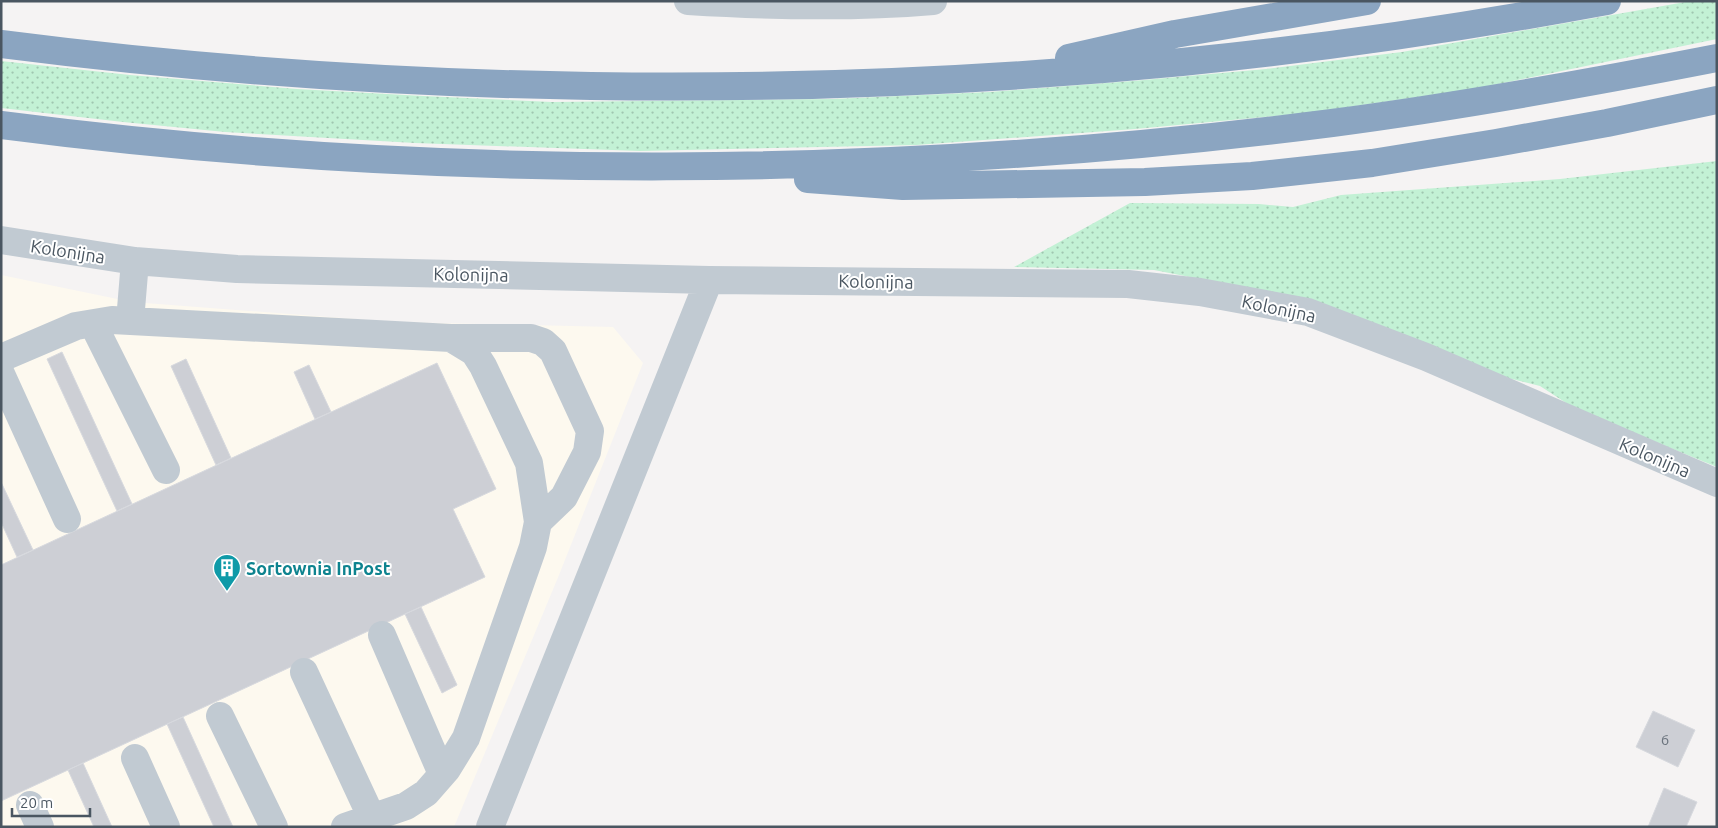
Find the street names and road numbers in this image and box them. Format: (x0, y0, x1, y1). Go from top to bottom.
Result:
street label: Kolonijna (29, 235, 107, 267)
street label: Kolonijna (433, 263, 509, 285)
street label: Kolonijna (838, 270, 914, 292)
street label: Kolonijna (1240, 290, 1318, 326)
street label: Kolonijna (1617, 433, 1693, 481)

